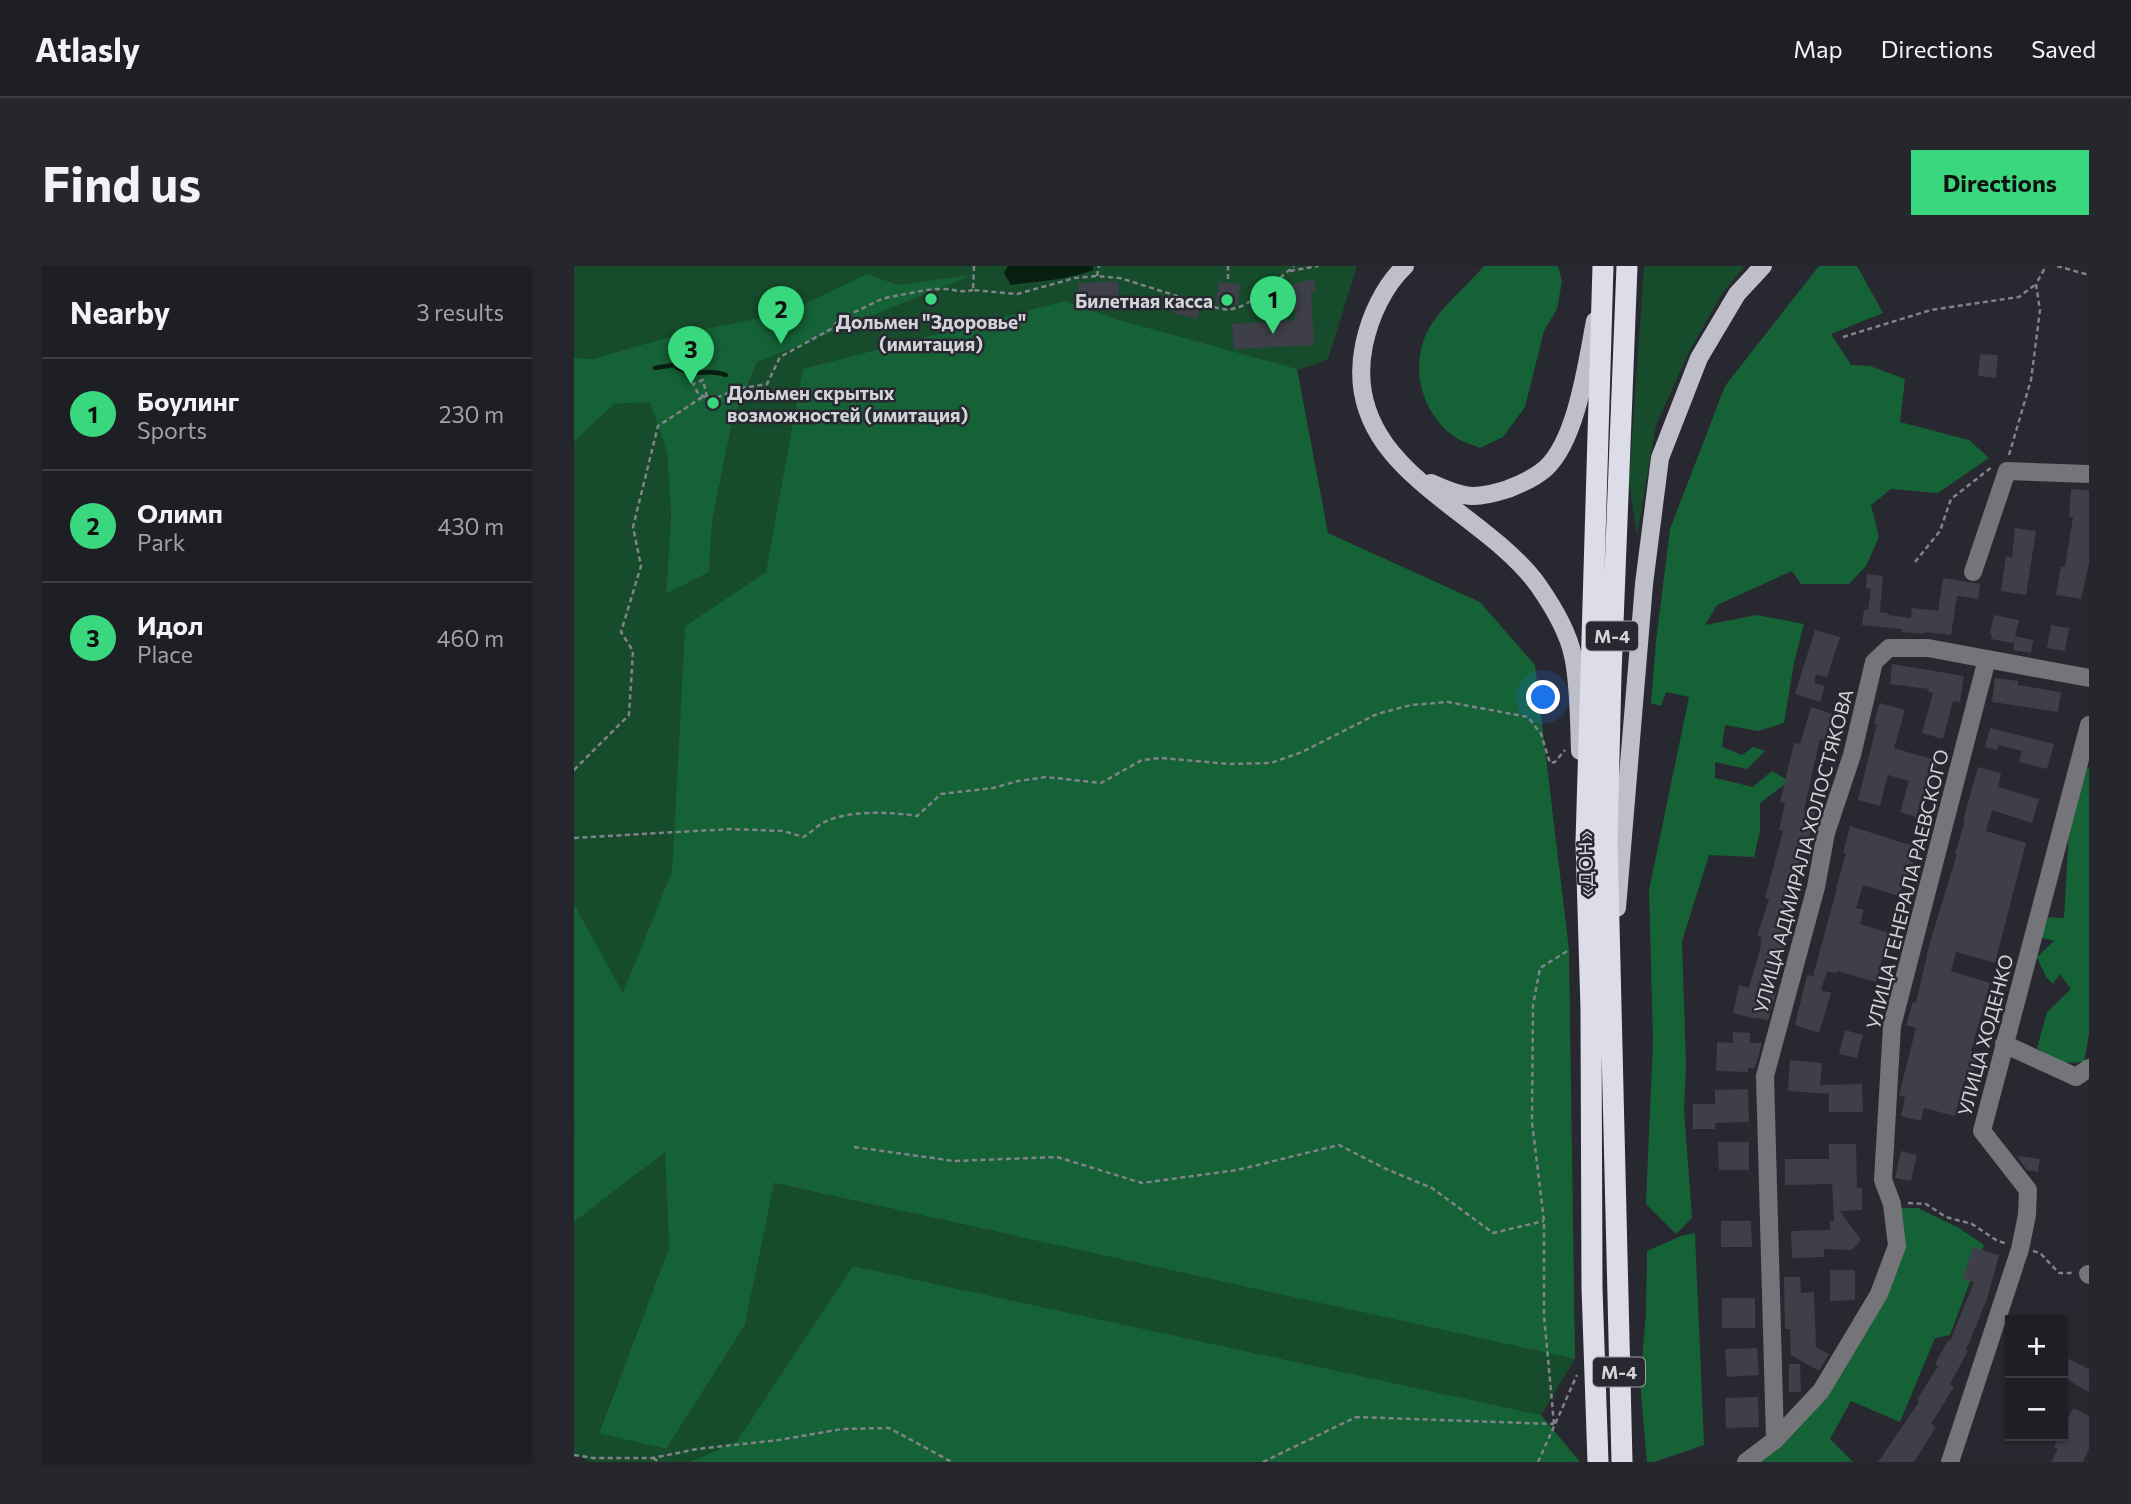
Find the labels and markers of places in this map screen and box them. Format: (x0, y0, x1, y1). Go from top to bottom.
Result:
pin: 1 (1250, 276, 1296, 334)
pin: 2 (758, 286, 804, 344)
place label: Билетная касса (1075, 289, 1213, 312)
marker: Дольмен "Здоровье" (имитация) (923, 291, 939, 307)
marker: Билетная касса (1219, 292, 1235, 308)
place label: Дольмен "Здоровье" (имитация) (836, 310, 1026, 355)
pin: 3 (668, 326, 714, 384)
place label: Дольмен скрытых возможностей (имитация) (727, 381, 968, 426)
marker: Дольмен скрытых возможностей (имитация) (705, 395, 721, 411)

